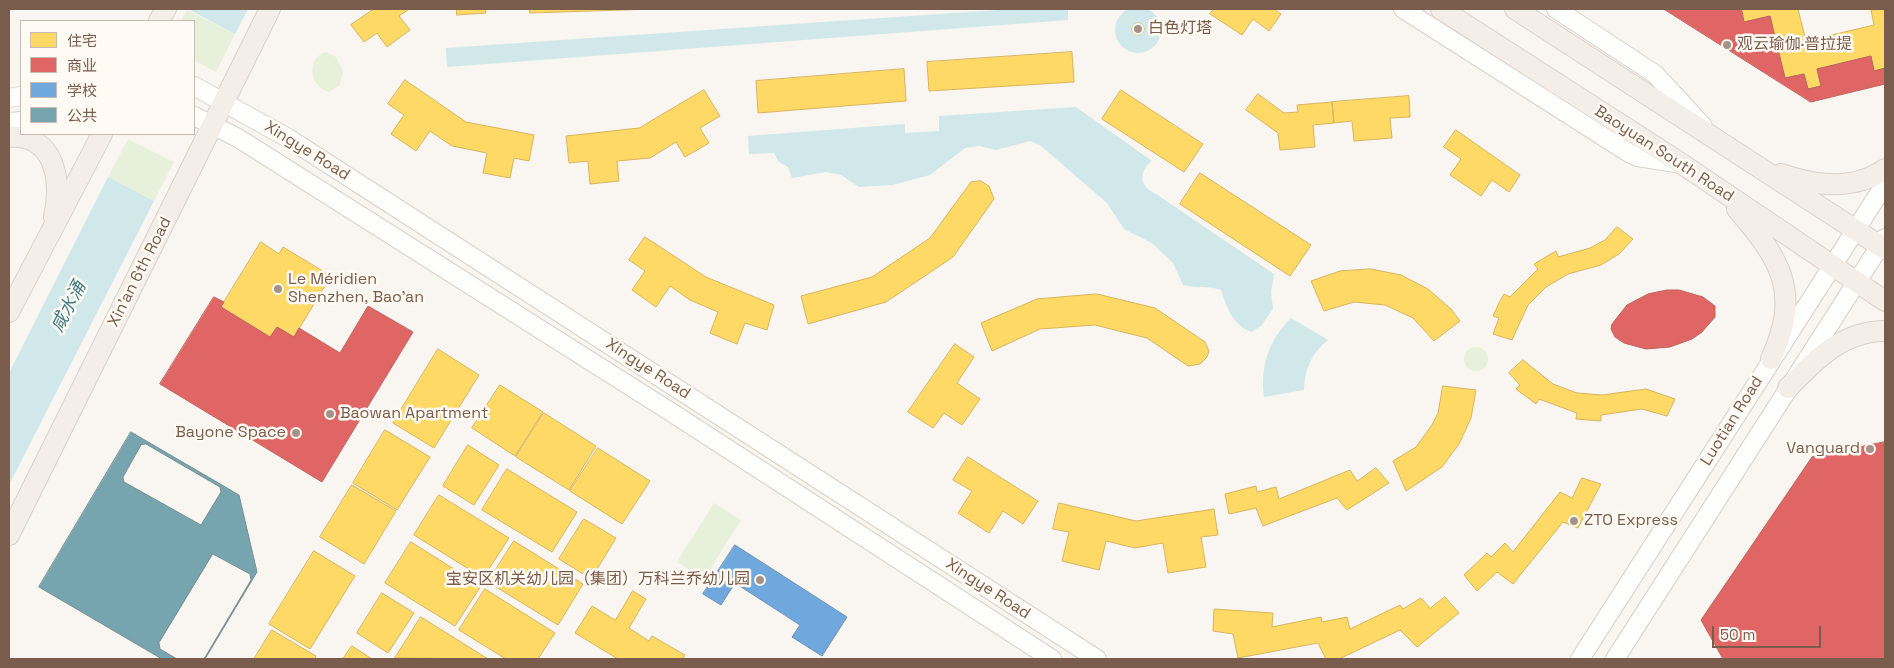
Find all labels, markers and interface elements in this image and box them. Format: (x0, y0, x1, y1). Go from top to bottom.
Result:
place label: 白色灯塔 (1148, 19, 1212, 39)
legend (20, 20, 195, 135)
marker: 白色灯塔 (1132, 23, 1144, 35)
text: 住宅 (67, 31, 97, 50)
place label: 观云瑜伽·普拉提 (1737, 35, 1852, 55)
marker: 观云瑜伽·普拉提 (1721, 39, 1733, 51)
text: 商业 (67, 56, 97, 75)
text: 学校 (67, 81, 97, 100)
street label: Baoyuan South Road (1591, 102, 1737, 206)
text: 公共 (67, 106, 97, 125)
street label: Xingye Road (261, 117, 353, 185)
street label: Xin'an 6th Road (104, 214, 176, 330)
place label: Le Méridien Shenzhen, Bao'an (288, 270, 424, 308)
water label: 咸水涌 (47, 278, 91, 336)
marker: Le Méridien Shenzhen, Bao'an (272, 283, 284, 295)
street label: Xingye Road (602, 335, 694, 403)
street label: Luotian Road (1697, 373, 1767, 469)
place label: Baowan Apartment (340, 404, 488, 424)
marker: Baowan Apartment (324, 408, 336, 420)
place label: Bayone Space (175, 423, 286, 443)
marker: Bayone Space (290, 427, 302, 439)
place label: Vanguard (1786, 439, 1860, 459)
marker: Vanguard (1864, 443, 1876, 455)
place label: ZTO Express (1584, 511, 1678, 531)
marker: ZTO Express (1568, 515, 1580, 527)
street label: Xingye Road (942, 555, 1034, 623)
place label: 宝安区机关幼儿园（集团）万科兰乔幼儿园 (446, 570, 750, 590)
marker: 宝安区机关幼儿园（集团）万科兰乔幼儿园 (754, 574, 766, 586)
scale bar (1714, 616, 1823, 648)
text: 50 m (1720, 625, 1755, 644)

